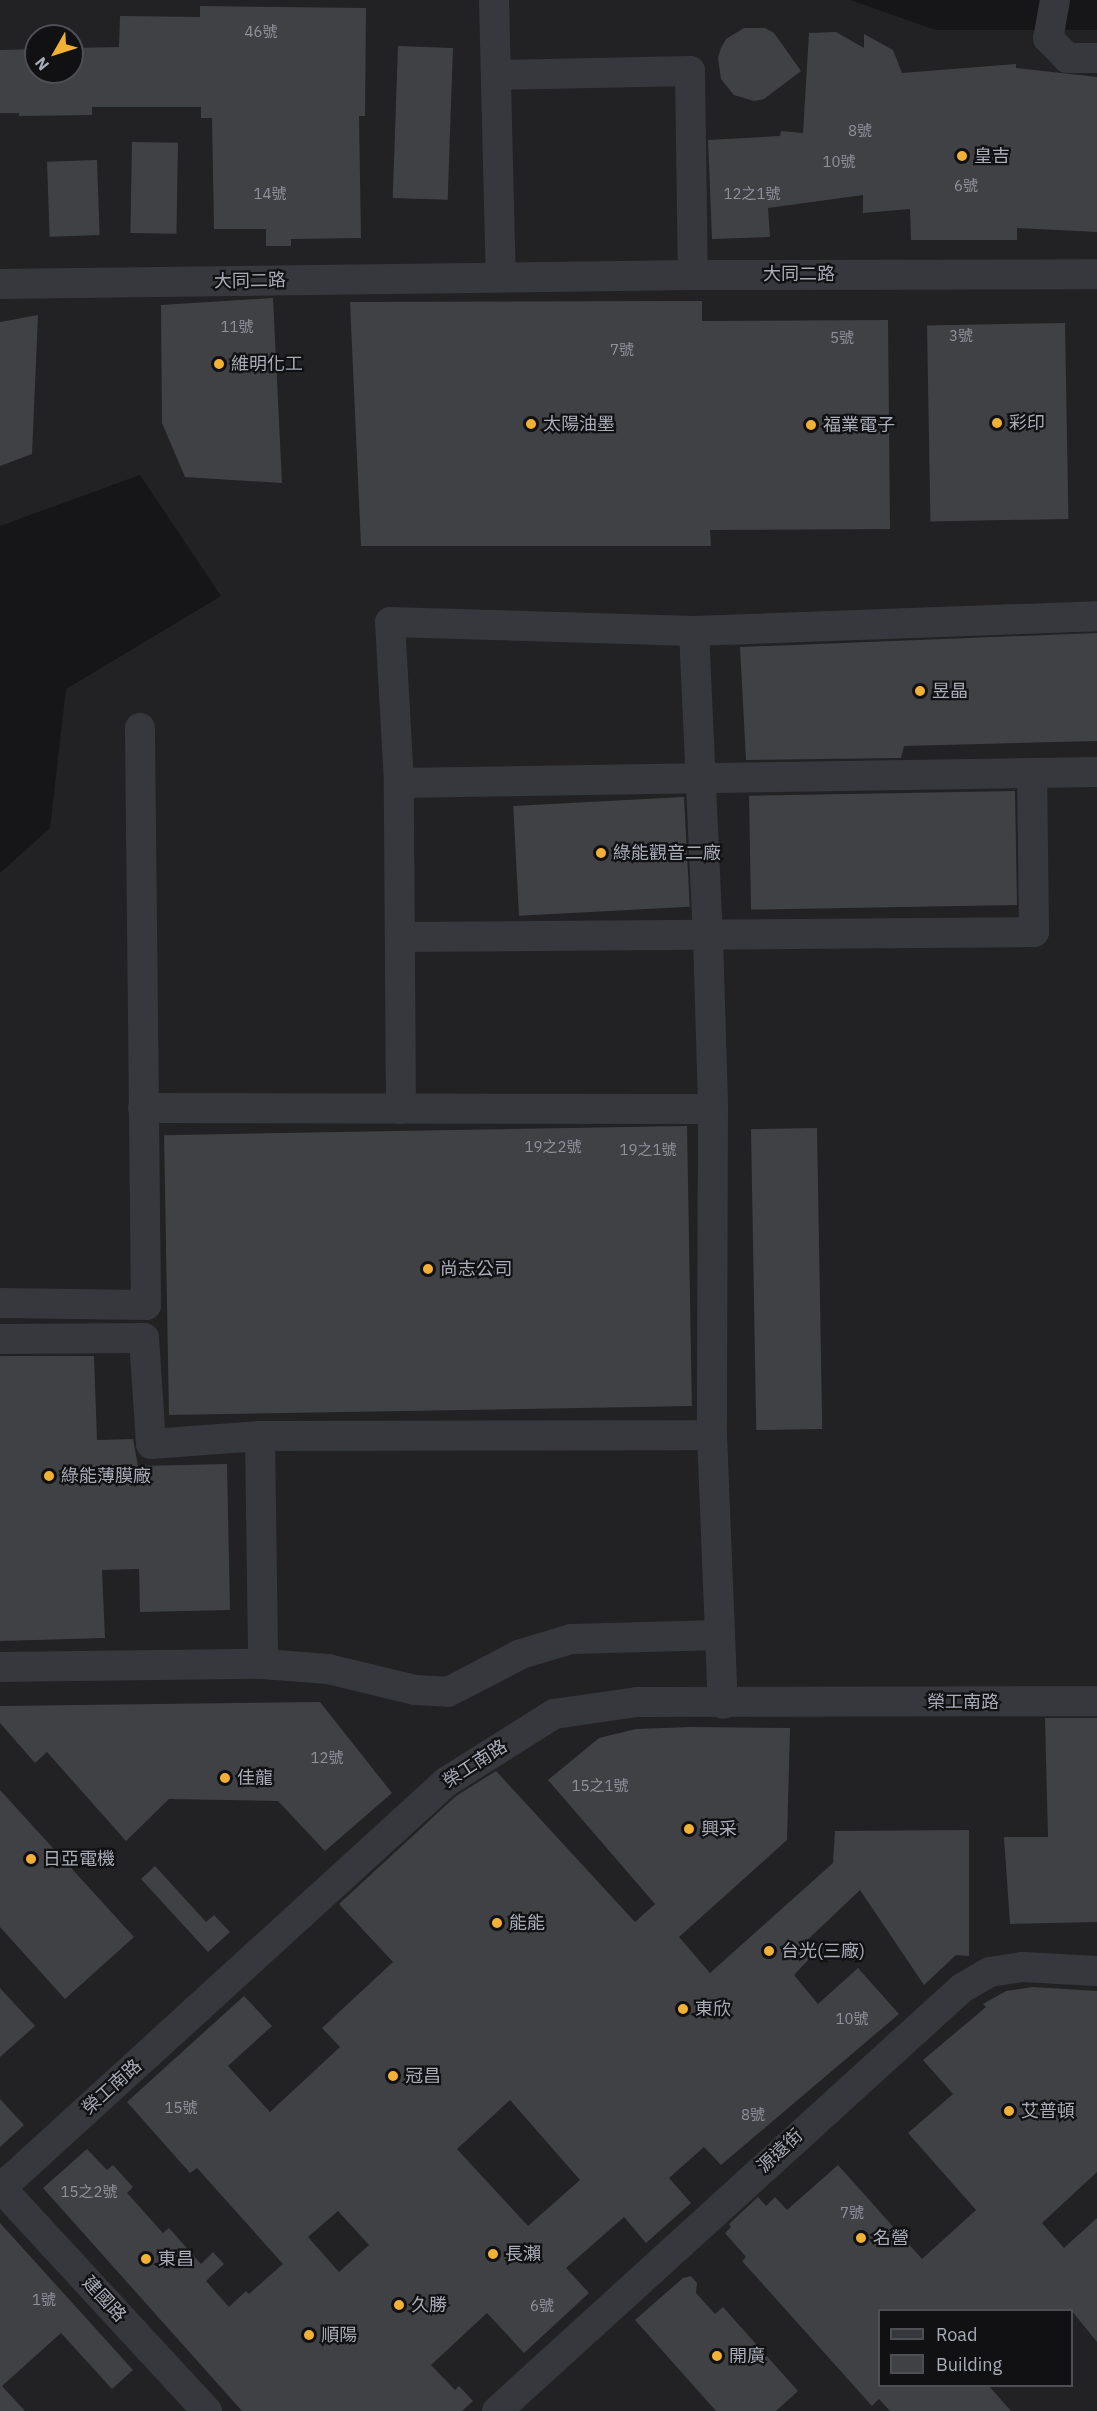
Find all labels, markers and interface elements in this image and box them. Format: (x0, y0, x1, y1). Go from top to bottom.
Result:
house number: 46號 (245, 23, 277, 41)
north arrow (24, 24, 84, 84)
text: N (30, 53, 53, 75)
house number: 8號 (848, 122, 872, 140)
place label: 皇吉 (974, 145, 1010, 167)
marker: 皇吉 (955, 149, 969, 163)
house number: 10號 (823, 153, 855, 171)
house number: 6號 (954, 177, 978, 195)
house number: 14號 (254, 185, 286, 203)
house number: 12之1號 (724, 185, 780, 203)
street label: 大同二路 (763, 263, 835, 285)
street label: 大同二路 (214, 270, 286, 292)
house number: 11號 (221, 318, 253, 336)
house number: 3號 (949, 327, 973, 345)
house number: 5號 (830, 329, 854, 347)
house number: 7號 (610, 341, 634, 359)
place label: 維明化工 (231, 353, 303, 375)
marker: 維明化工 (212, 357, 226, 371)
place label: 彩印 (1009, 412, 1045, 434)
place label: 太陽油墨 (543, 413, 615, 435)
place label: 福業電子 (823, 414, 895, 436)
marker: 彩印 (990, 416, 1004, 430)
marker: 太陽油墨 (524, 417, 538, 431)
marker: 福業電子 (804, 418, 818, 432)
place label: 昱晶 (932, 680, 968, 702)
marker: 昱晶 (913, 684, 927, 698)
place label: 綠能觀音二廠 (613, 842, 721, 864)
marker: 綠能觀音二廠 (594, 846, 608, 860)
house number: 19之2號 (525, 1138, 581, 1156)
house number: 19之1號 (620, 1141, 676, 1159)
place label: 尚志公司 (440, 1258, 512, 1280)
marker: 尚志公司 (421, 1262, 435, 1276)
place label: 綠能薄膜廠 (61, 1465, 151, 1487)
marker: 綠能薄膜廠 (42, 1469, 56, 1483)
street label: 榮工南路 (927, 1691, 999, 1713)
street label: 榮工南路 (439, 1735, 511, 1793)
house number: 12號 (311, 1749, 343, 1767)
place label: 佳龍 (237, 1767, 273, 1789)
marker: 佳龍 (218, 1771, 232, 1785)
house number: 15之1號 (572, 1777, 628, 1795)
place label: 興采 (701, 1818, 737, 1840)
marker: 興采 (682, 1822, 696, 1836)
place label: 日亞電機 (43, 1848, 115, 1870)
marker: 日亞電機 (24, 1852, 38, 1866)
place label: 能能 (509, 1912, 545, 1934)
marker: 能能 (490, 1916, 504, 1930)
place label: 台光(三廠) (781, 1940, 865, 1962)
marker: 台光(三廠) (762, 1944, 776, 1958)
place label: 東欣 (695, 1998, 731, 2020)
marker: 東欣 (676, 2002, 690, 2016)
house number: 10號 (836, 2010, 868, 2028)
street label: 榮工南路 (78, 2055, 146, 2119)
place label: 冠昌 (405, 2065, 441, 2087)
marker: 冠昌 (386, 2069, 400, 2083)
house number: 15號 (165, 2099, 197, 2117)
place label: 艾普頓 (1021, 2100, 1075, 2122)
marker: 艾普頓 (1002, 2104, 1016, 2118)
house number: 8號 (741, 2106, 765, 2124)
street label: 源遠街 (753, 2125, 807, 2177)
house number: 15之2號 (61, 2183, 117, 2201)
house number: 7號 (840, 2204, 864, 2222)
place label: 名營 (873, 2227, 909, 2249)
marker: 名營 (854, 2231, 868, 2245)
place label: 長瀨 (505, 2243, 541, 2265)
marker: 長瀨 (486, 2247, 500, 2261)
place label: 東昌 (158, 2248, 194, 2270)
marker: 東昌 (139, 2252, 153, 2266)
street label: 建國路 (78, 2272, 130, 2326)
house number: 1號 (32, 2291, 56, 2309)
place label: 久勝 (411, 2294, 447, 2316)
house number: 6號 (530, 2297, 554, 2315)
marker: 久勝 (392, 2298, 406, 2312)
legend (878, 2309, 1073, 2387)
text: Road (936, 2323, 977, 2346)
place label: 順陽 (321, 2324, 357, 2346)
marker: 順陽 (302, 2328, 316, 2342)
place label: 開廣 (729, 2345, 765, 2367)
marker: 開廣 (710, 2349, 724, 2363)
text: Building (936, 2353, 1002, 2376)

